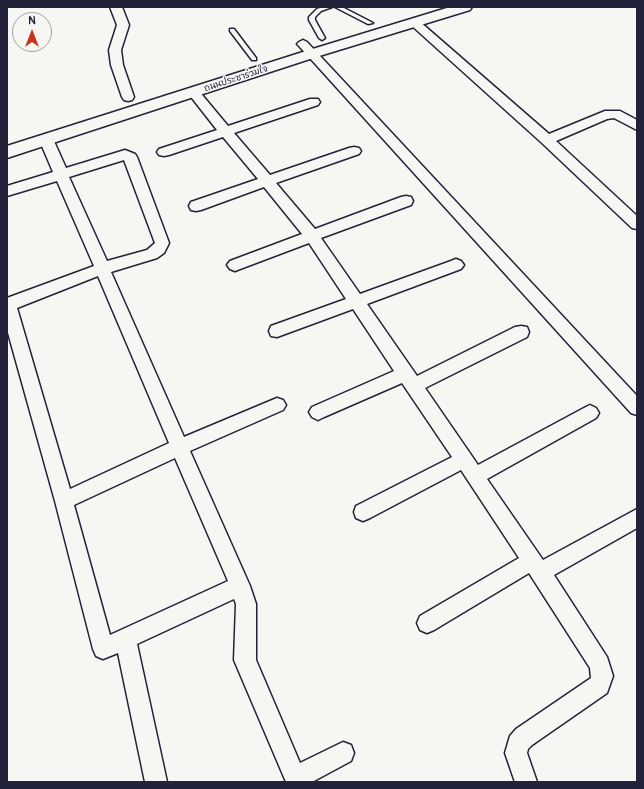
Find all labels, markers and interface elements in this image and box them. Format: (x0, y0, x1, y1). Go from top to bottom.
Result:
north arrow (12, 12, 52, 52)
text: N (28, 14, 36, 27)
street label: ถนนประชาร่วมใจ (203, 64, 269, 94)

